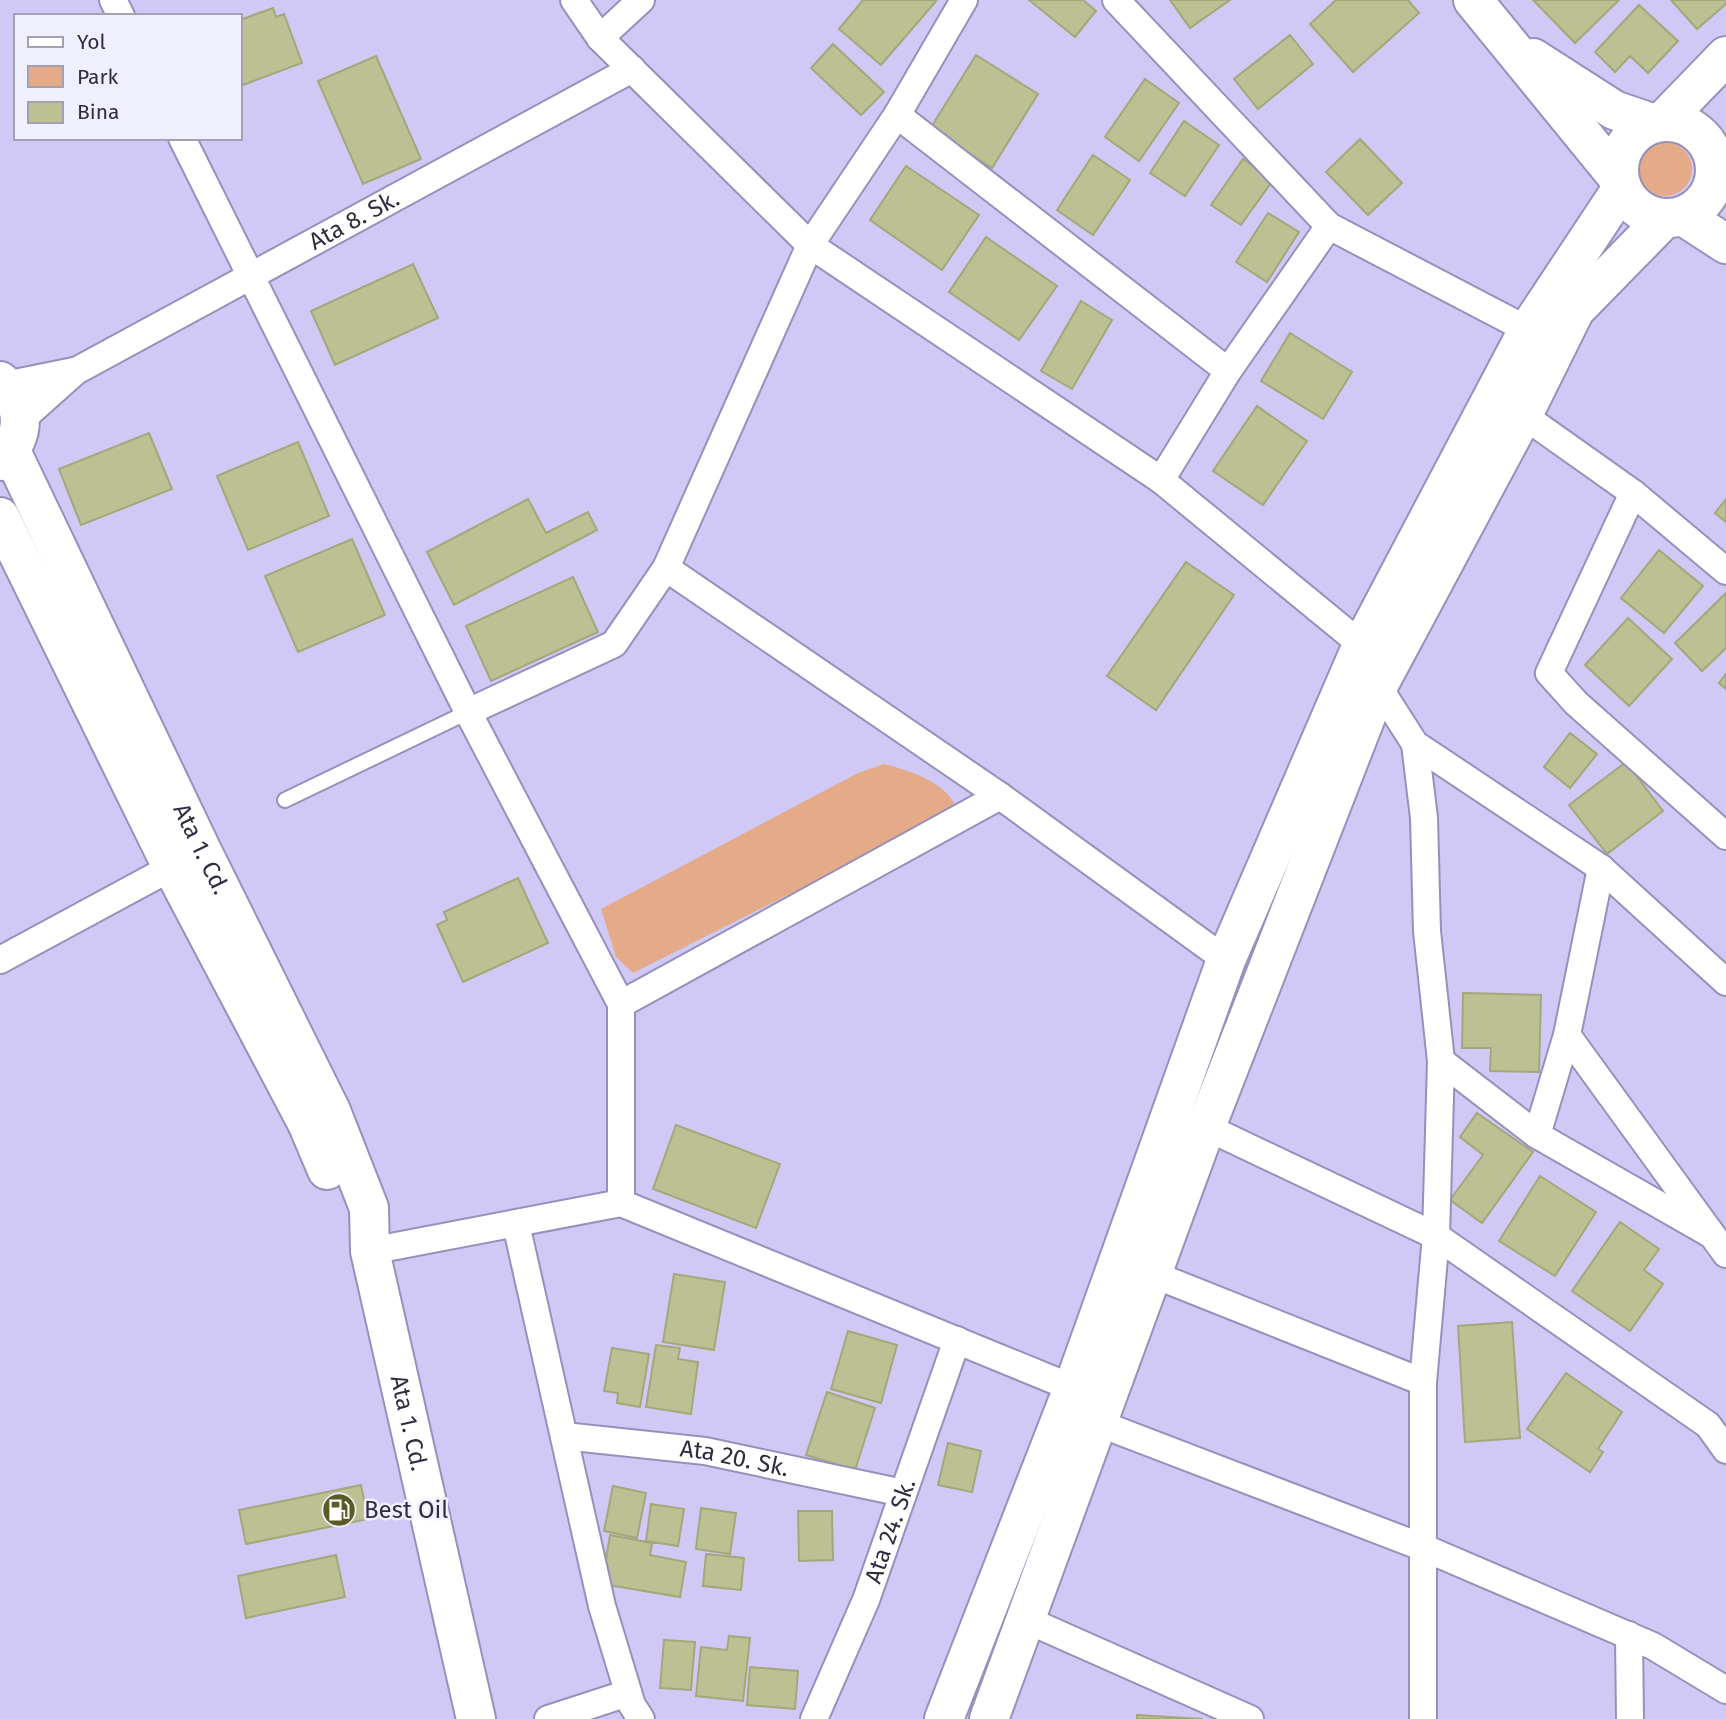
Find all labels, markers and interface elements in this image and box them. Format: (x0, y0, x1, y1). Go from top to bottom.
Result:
legend (14, 14, 242, 140)
text: Yol (77, 29, 106, 55)
text: Park (77, 64, 119, 90)
text: Bina (77, 99, 119, 125)
street label: Ata 8. Sk. (304, 184, 404, 256)
street label: Ata 1. Cd. (167, 799, 235, 899)
street label: Ata 1. Cd. (385, 1372, 433, 1474)
street label: Ata 20. Sk. (679, 1434, 791, 1482)
street label: Ata 24. Sk. (859, 1475, 921, 1587)
fuel station icon: Best Oil (320, 1491, 358, 1529)
place label: Best Oil (364, 1496, 448, 1524)

